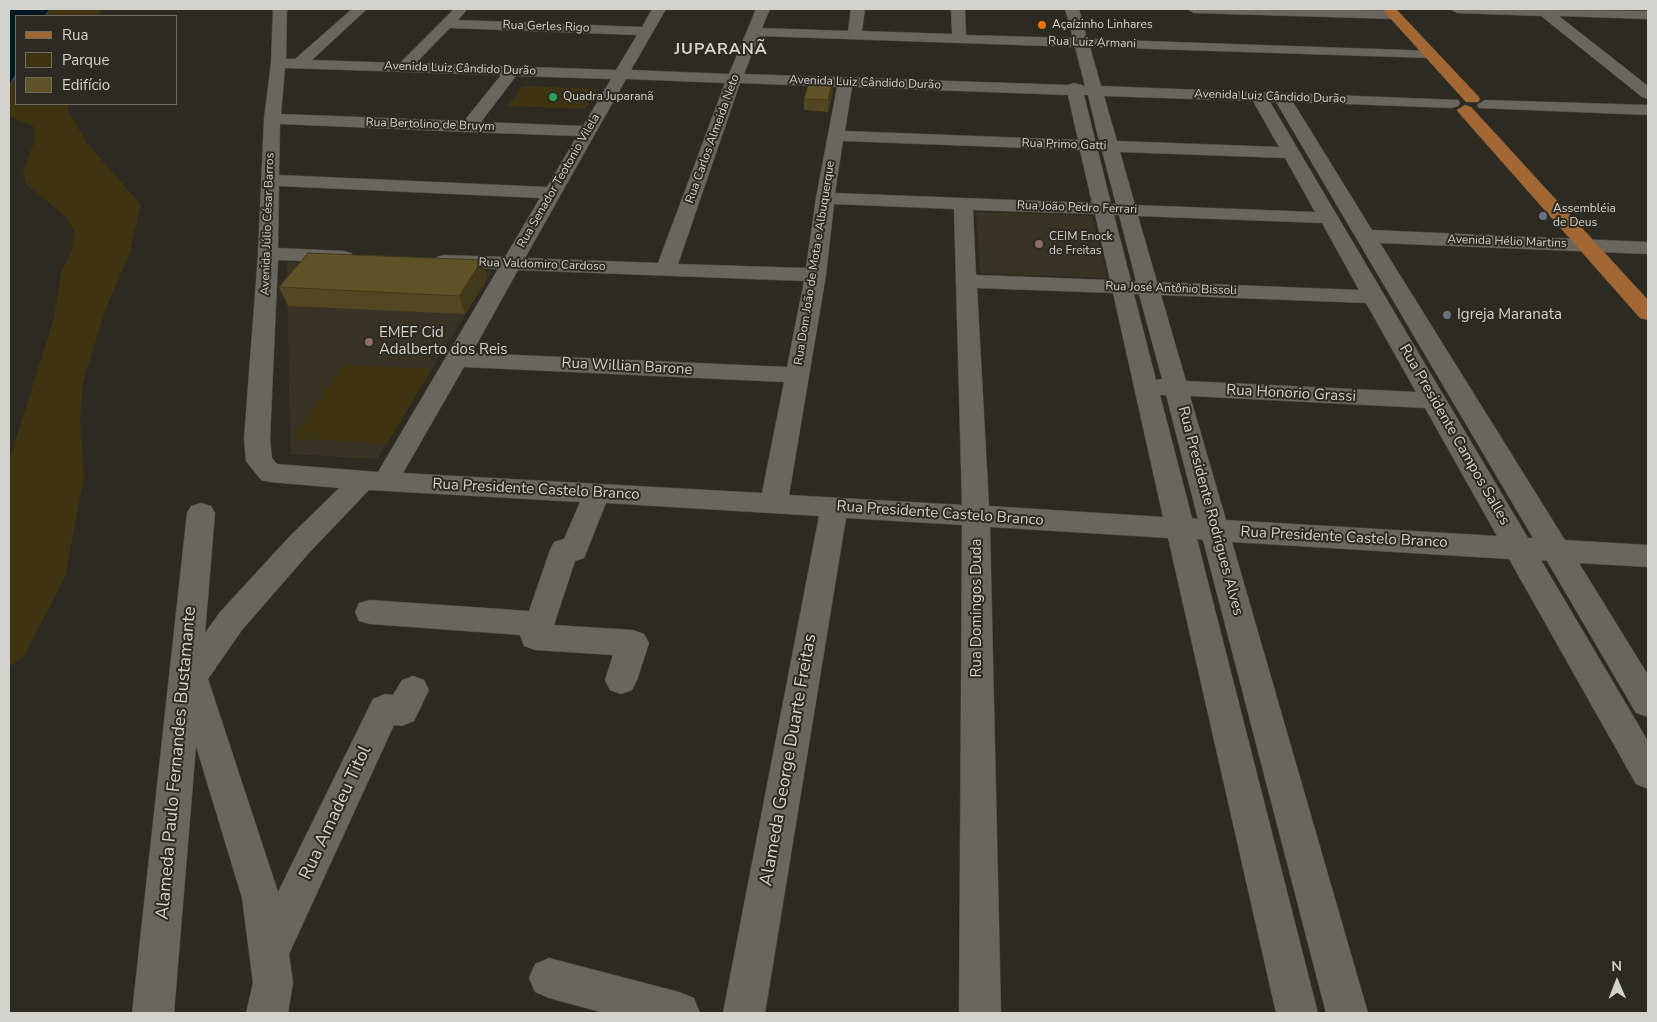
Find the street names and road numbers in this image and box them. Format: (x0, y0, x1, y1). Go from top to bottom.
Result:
street label: Rua Gerles Rigo (502, 18, 590, 36)
street label: Rua Luiz Armani (1048, 34, 1136, 52)
street label: Avenida Luiz Cândido Durão (384, 59, 536, 79)
street label: Rua Carlos Almeida Neto (683, 73, 743, 205)
street label: Avenida Luiz Cândido Durão (789, 73, 941, 93)
street label: Avenida Luiz Cândido Durão (1194, 87, 1346, 107)
street label: Rua Senador Teotonio Vilela (515, 111, 603, 251)
street label: Rua Bertolino de Bruym (365, 116, 495, 134)
street label: Rua Primo Gatti (1021, 136, 1107, 154)
street label: Avenida Júlio César Barros (258, 152, 278, 296)
street label: Rua Dom João de Mota e Albuquerque (792, 160, 838, 366)
street label: Rua João Pedro Ferrari (1017, 199, 1137, 217)
street label: Avenida Hélio Martins (1447, 233, 1567, 251)
street label: Rua Valdomiro Cardoso (478, 256, 606, 274)
street label: Rua José Antônio Bissoli (1105, 280, 1237, 298)
street label: Rua Presidente Campos Salles (1395, 341, 1513, 529)
street label: Rua Willian Barone (561, 355, 693, 379)
street label: Rua Honorio Grassi (1226, 382, 1356, 406)
street label: Rua Presidente Rodrigues Alves (1173, 404, 1247, 618)
street label: Rua Presidente Castelo Branco (432, 476, 640, 504)
street label: Rua Presidente Castelo Branco (836, 498, 1044, 530)
street label: Rua Presidente Castelo Branco (1240, 524, 1448, 552)
street label: Rua Domingos Duda (968, 538, 986, 678)
street label: Alameda Paulo Fernandes Bustamante (153, 605, 201, 921)
street label: Alameda George Duarte Freitas (756, 632, 822, 888)
street label: Rua Amadeu Titol (295, 742, 377, 884)

